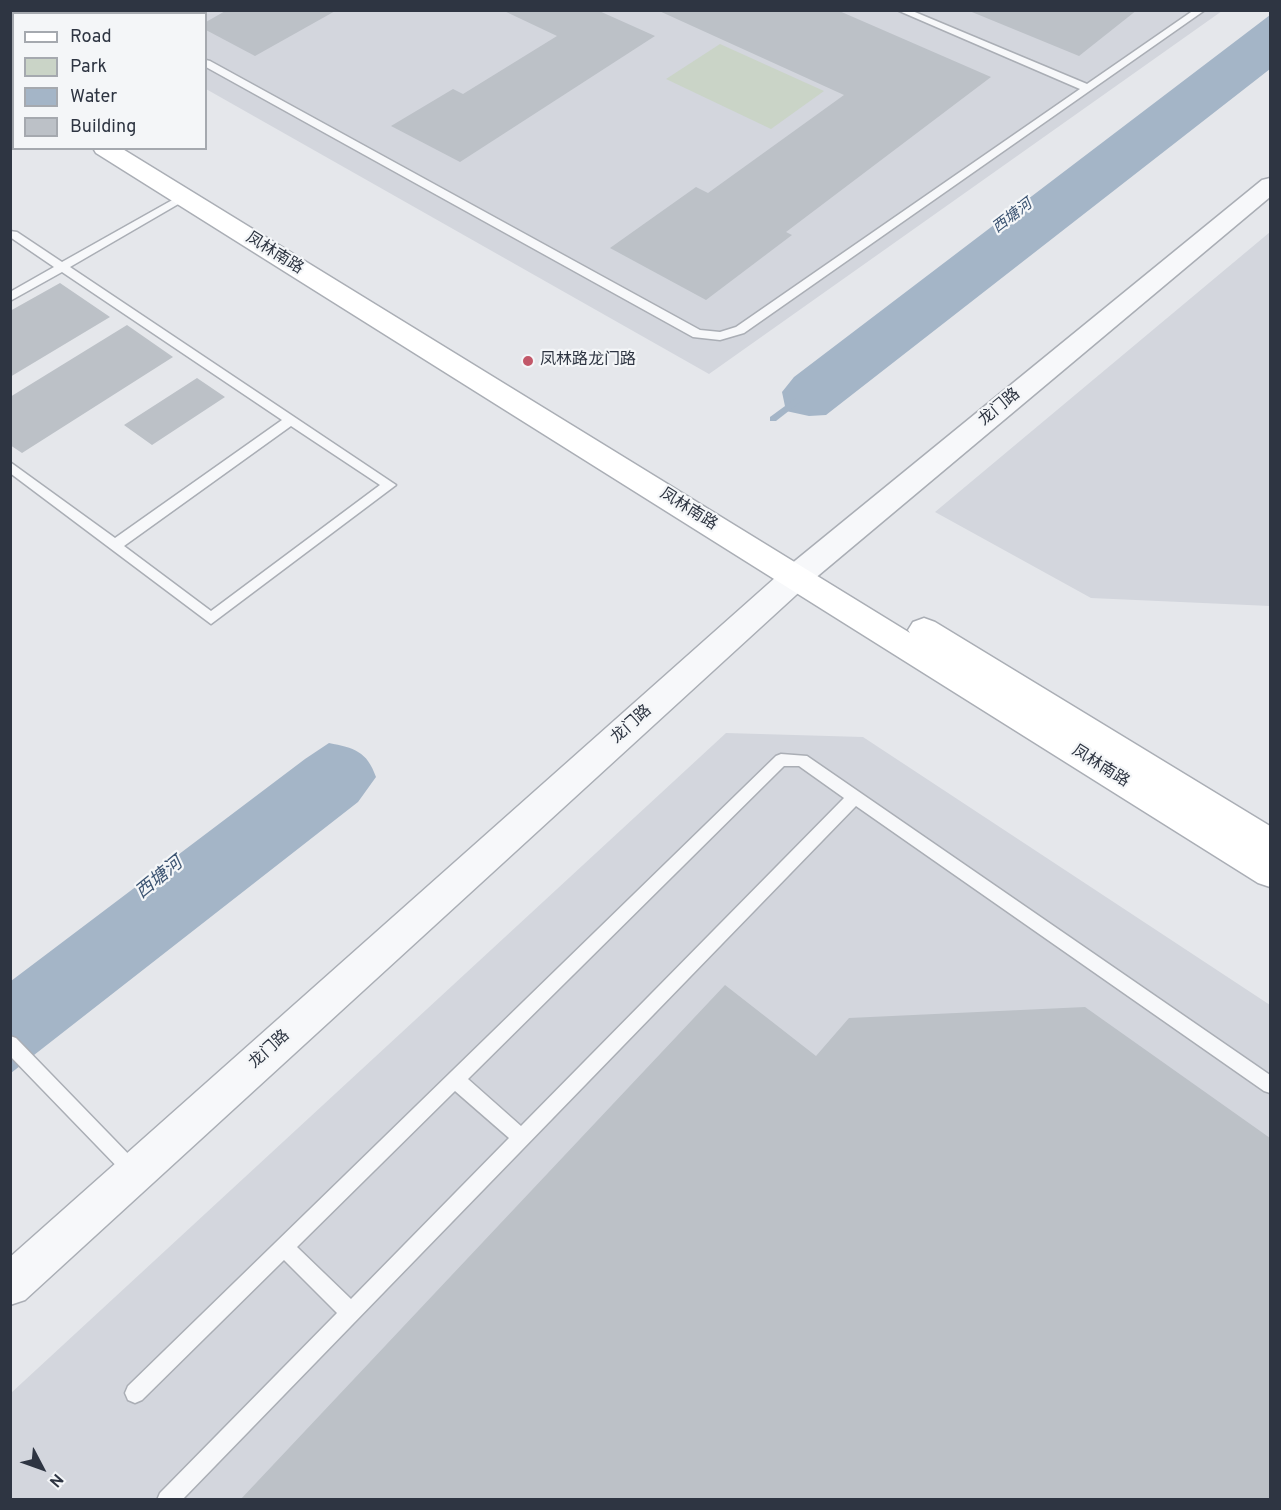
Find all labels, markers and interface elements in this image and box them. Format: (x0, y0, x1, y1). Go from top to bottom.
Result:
legend (12, 12, 207, 150)
text: Road (70, 26, 112, 49)
text: Park (70, 56, 107, 79)
text: Water (70, 86, 117, 109)
text: Building (70, 116, 136, 139)
water label: 西塘河 (990, 196, 1036, 238)
street label: 凤林南路 (242, 229, 306, 279)
place label: 凤林路龙门路 (540, 351, 636, 371)
marker: 凤林路龙门路 (521, 354, 535, 368)
street label: 龙门路 (975, 385, 1025, 431)
street label: 凤林南路 (656, 485, 720, 535)
street label: 龙门路 (608, 702, 656, 748)
street label: 凤林南路 (1068, 742, 1132, 792)
water label: 西塘河 (132, 854, 188, 904)
street label: 龙门路 (246, 1027, 294, 1073)
north arrow (12, 1438, 72, 1498)
text: N (44, 1469, 67, 1491)

